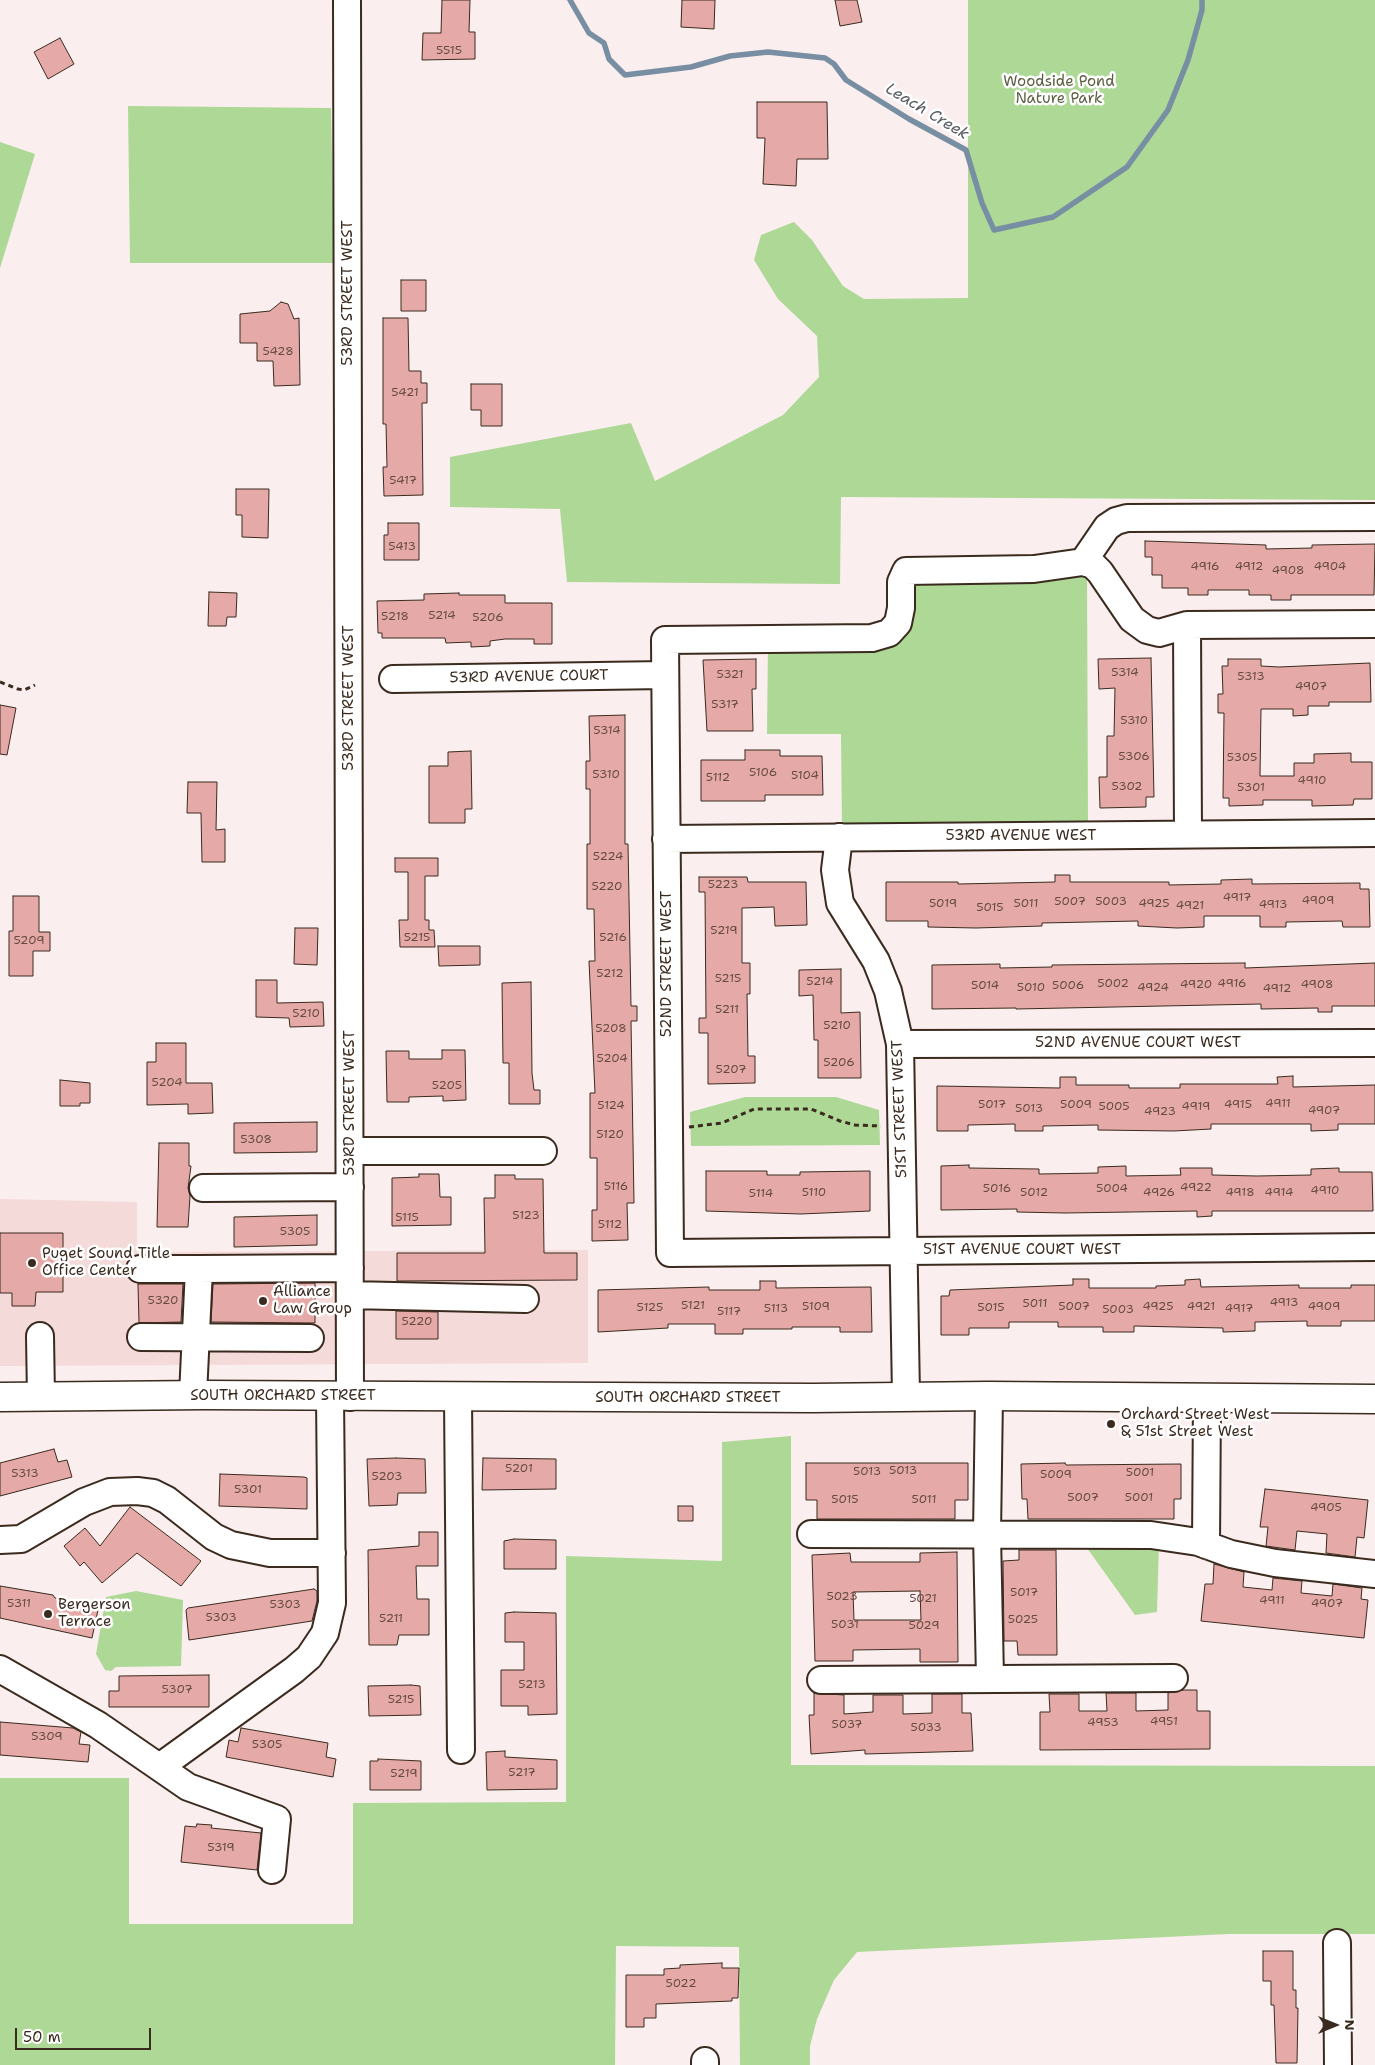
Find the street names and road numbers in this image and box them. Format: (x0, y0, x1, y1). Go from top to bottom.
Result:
street label: 53RD STREET WEST (339, 220, 357, 366)
street label: 53RD STREET WEST (340, 625, 358, 771)
street label: 53RD AVENUE COURT (449, 667, 609, 687)
street label: 53RD AVENUE WEST (946, 827, 1096, 845)
street label: 52ND STREET WEST (658, 891, 676, 1037)
street label: 53RD STREET WEST (341, 1030, 359, 1176)
street label: 52ND AVENUE COURT WEST (1035, 1034, 1241, 1052)
street label: 51ST STREET WEST (889, 1040, 911, 1178)
street label: 51ST AVENUE COURT WEST (923, 1241, 1121, 1259)
street label: SOUTH ORCHARD STREET (190, 1387, 376, 1405)
street label: SOUTH ORCHARD STREET (595, 1389, 781, 1407)

